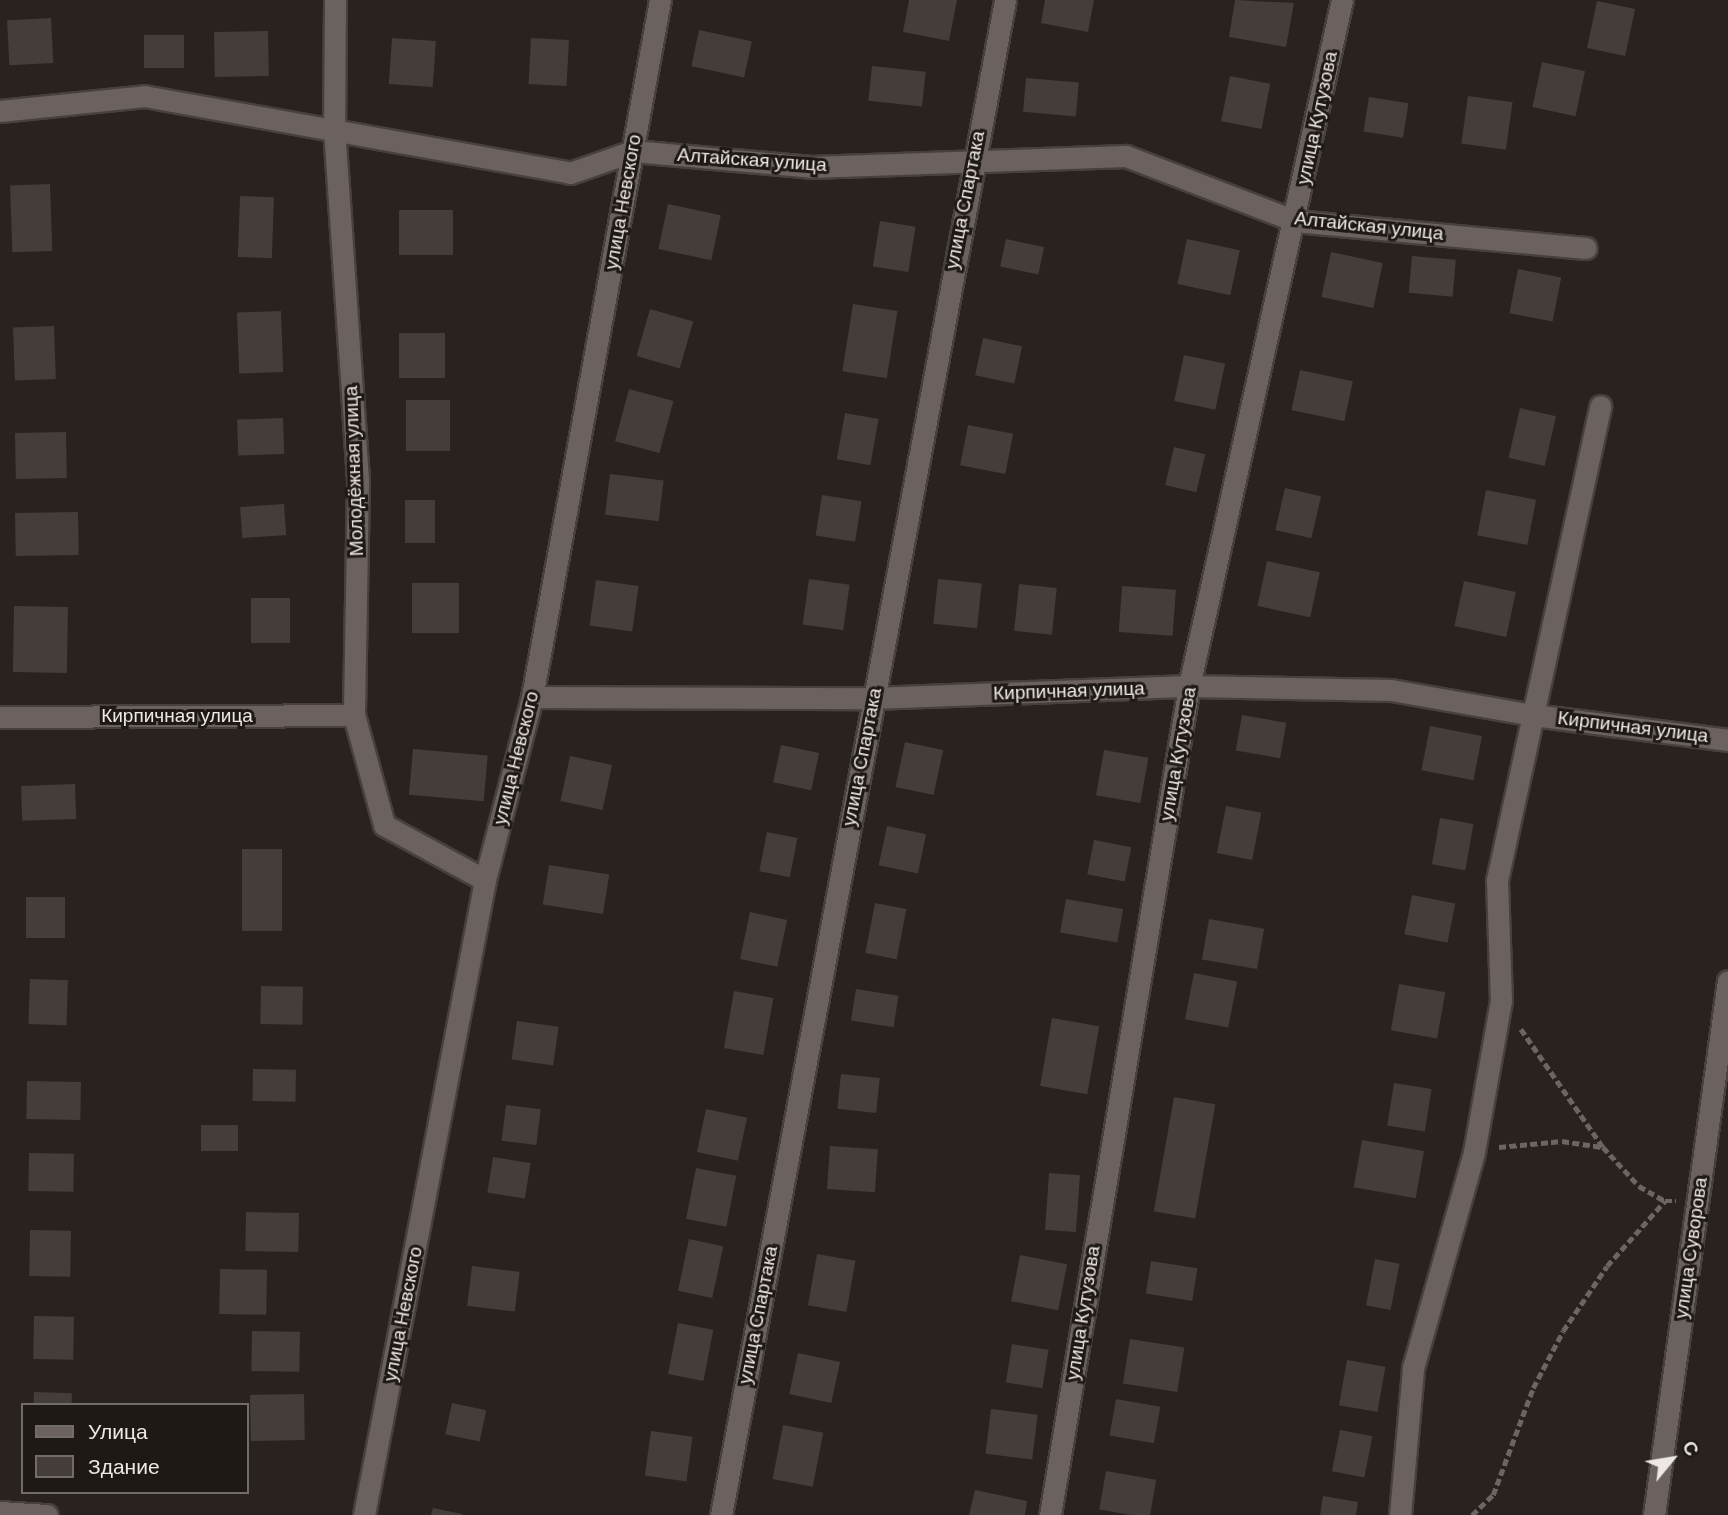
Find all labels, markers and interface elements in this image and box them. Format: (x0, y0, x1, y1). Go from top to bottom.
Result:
street label: улица Кутузова (1292, 49, 1342, 187)
street label: улица Спартака (940, 129, 990, 271)
street label: улица Невского (600, 132, 646, 272)
street label: Алтайская улица (676, 143, 828, 177)
street label: Алтайская улица (1293, 207, 1445, 245)
street label: Молодёжная улица (340, 385, 368, 557)
street label: Кирпичная улица (993, 677, 1145, 705)
street label: улица Кутузова (1155, 685, 1201, 823)
street label: улица Спартака (837, 686, 887, 828)
street label: улица Невского (488, 689, 544, 827)
street label: Кирпичная улица (101, 705, 253, 727)
street label: Кирпичная улица (1556, 706, 1710, 748)
street label: улица Суворова (1670, 1176, 1712, 1320)
street label: улица Спартака (733, 1244, 783, 1386)
street label: улица Кутузова (1061, 1244, 1105, 1382)
street label: улица Невского (379, 1245, 427, 1383)
legend (21, 1403, 248, 1494)
text: Улица (88, 1418, 148, 1446)
north arrow (1637, 1424, 1707, 1494)
text: С (1676, 1436, 1705, 1460)
text: Здание (88, 1453, 160, 1481)

